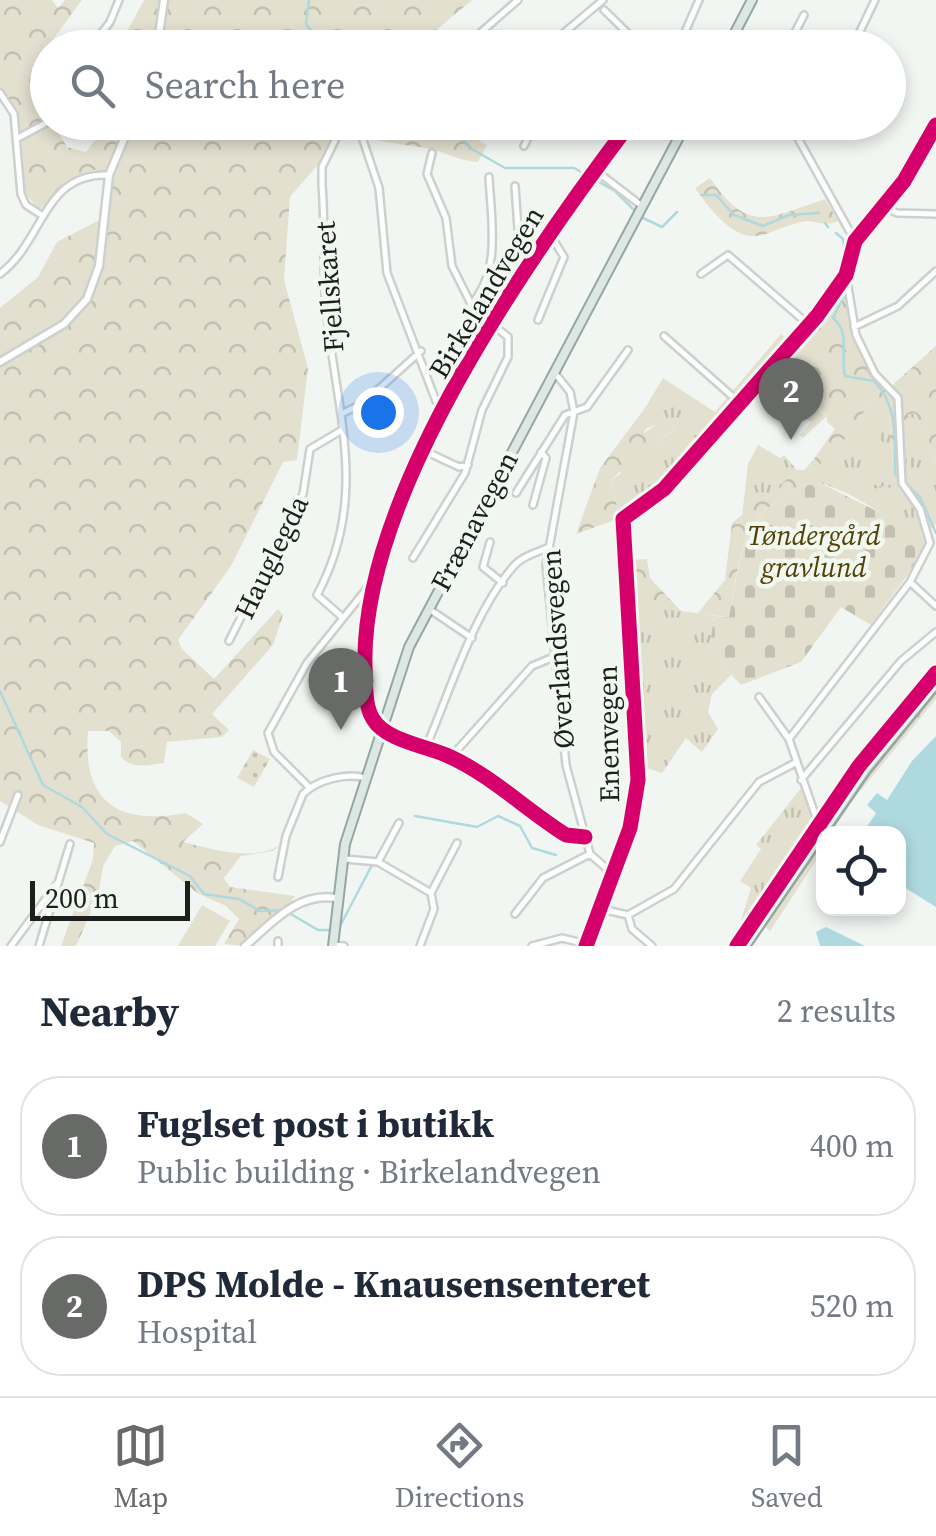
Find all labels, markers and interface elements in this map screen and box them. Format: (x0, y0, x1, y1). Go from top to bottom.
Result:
search box (30, 30, 906, 140)
icon: search (65, 58, 120, 113)
text: Search here (145, 59, 345, 111)
street label: Birkelandvegen (420, 199, 552, 385)
street label: Fjellskaret (305, 219, 353, 354)
pin: 2 (758, 358, 824, 440)
your location (353, 387, 404, 438)
street label: Frænavegen (421, 444, 527, 598)
street label: Hauglegda (225, 488, 318, 625)
park label: Tøndergård gravlund (747, 516, 881, 586)
street label: Øverlandsvegen (531, 548, 583, 750)
pin: 1 (308, 648, 374, 730)
street label: Enenvegen (588, 665, 628, 803)
map controls (816, 826, 906, 916)
button: locate (816, 826, 906, 916)
scale bar (30, 876, 190, 920)
text: 200 m (45, 879, 119, 917)
text: Nearby (40, 982, 179, 1040)
text: 2 results (777, 989, 896, 1033)
text: Fuglset post i butikk (137, 1098, 494, 1150)
text: 1 (66, 1124, 83, 1168)
text: 400 m (810, 1124, 894, 1168)
text: Public building · Birkelandvegen (137, 1150, 601, 1194)
text: DPS Molde - Knausensenteret (137, 1258, 650, 1310)
text: 2 (66, 1284, 83, 1328)
text: 520 m (810, 1284, 894, 1328)
text: Hospital (137, 1310, 257, 1354)
tab: Map (113, 1418, 168, 1516)
tab: Directions (395, 1418, 524, 1516)
tab: Saved (751, 1418, 823, 1516)

